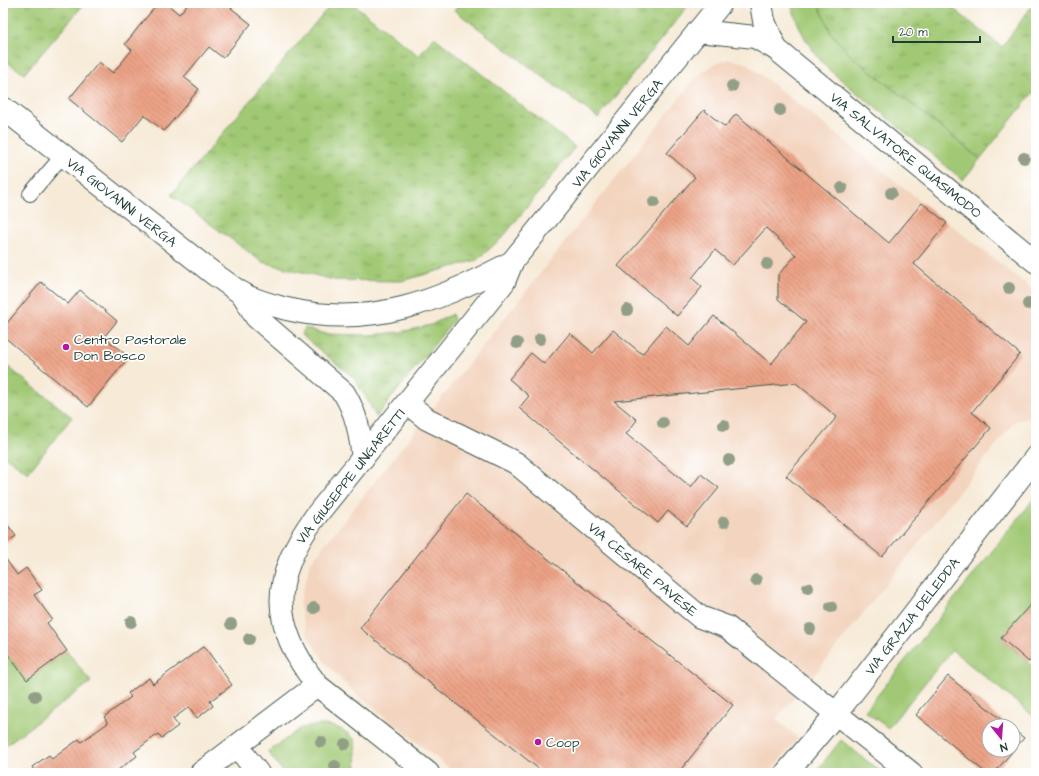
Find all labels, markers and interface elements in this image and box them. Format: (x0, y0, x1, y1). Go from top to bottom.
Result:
scale bar (893, 18, 980, 44)
text: 20 m (899, 24, 928, 41)
street label: VIA GIOVANNI VERGA (567, 75, 668, 193)
street label: VIA SALVATORE QUASIMODO (825, 88, 986, 223)
street label: VIA GIOVANNI VERGA (62, 153, 181, 252)
place label: Centro Pastorale Don Bosco (74, 330, 187, 366)
marker: Centro Pastorale Don Bosco (61, 342, 71, 352)
street label: VIA GIUSEPPE UNGARETTI (291, 405, 410, 549)
street label: VIA CESARE PAVESE (583, 518, 702, 622)
street label: VIA GRAZIA DELEDDA (860, 554, 965, 680)
north arrow (981, 718, 1021, 758)
place label: Coop (546, 733, 580, 753)
marker: Coop (533, 737, 543, 747)
text: N (998, 739, 1009, 755)

